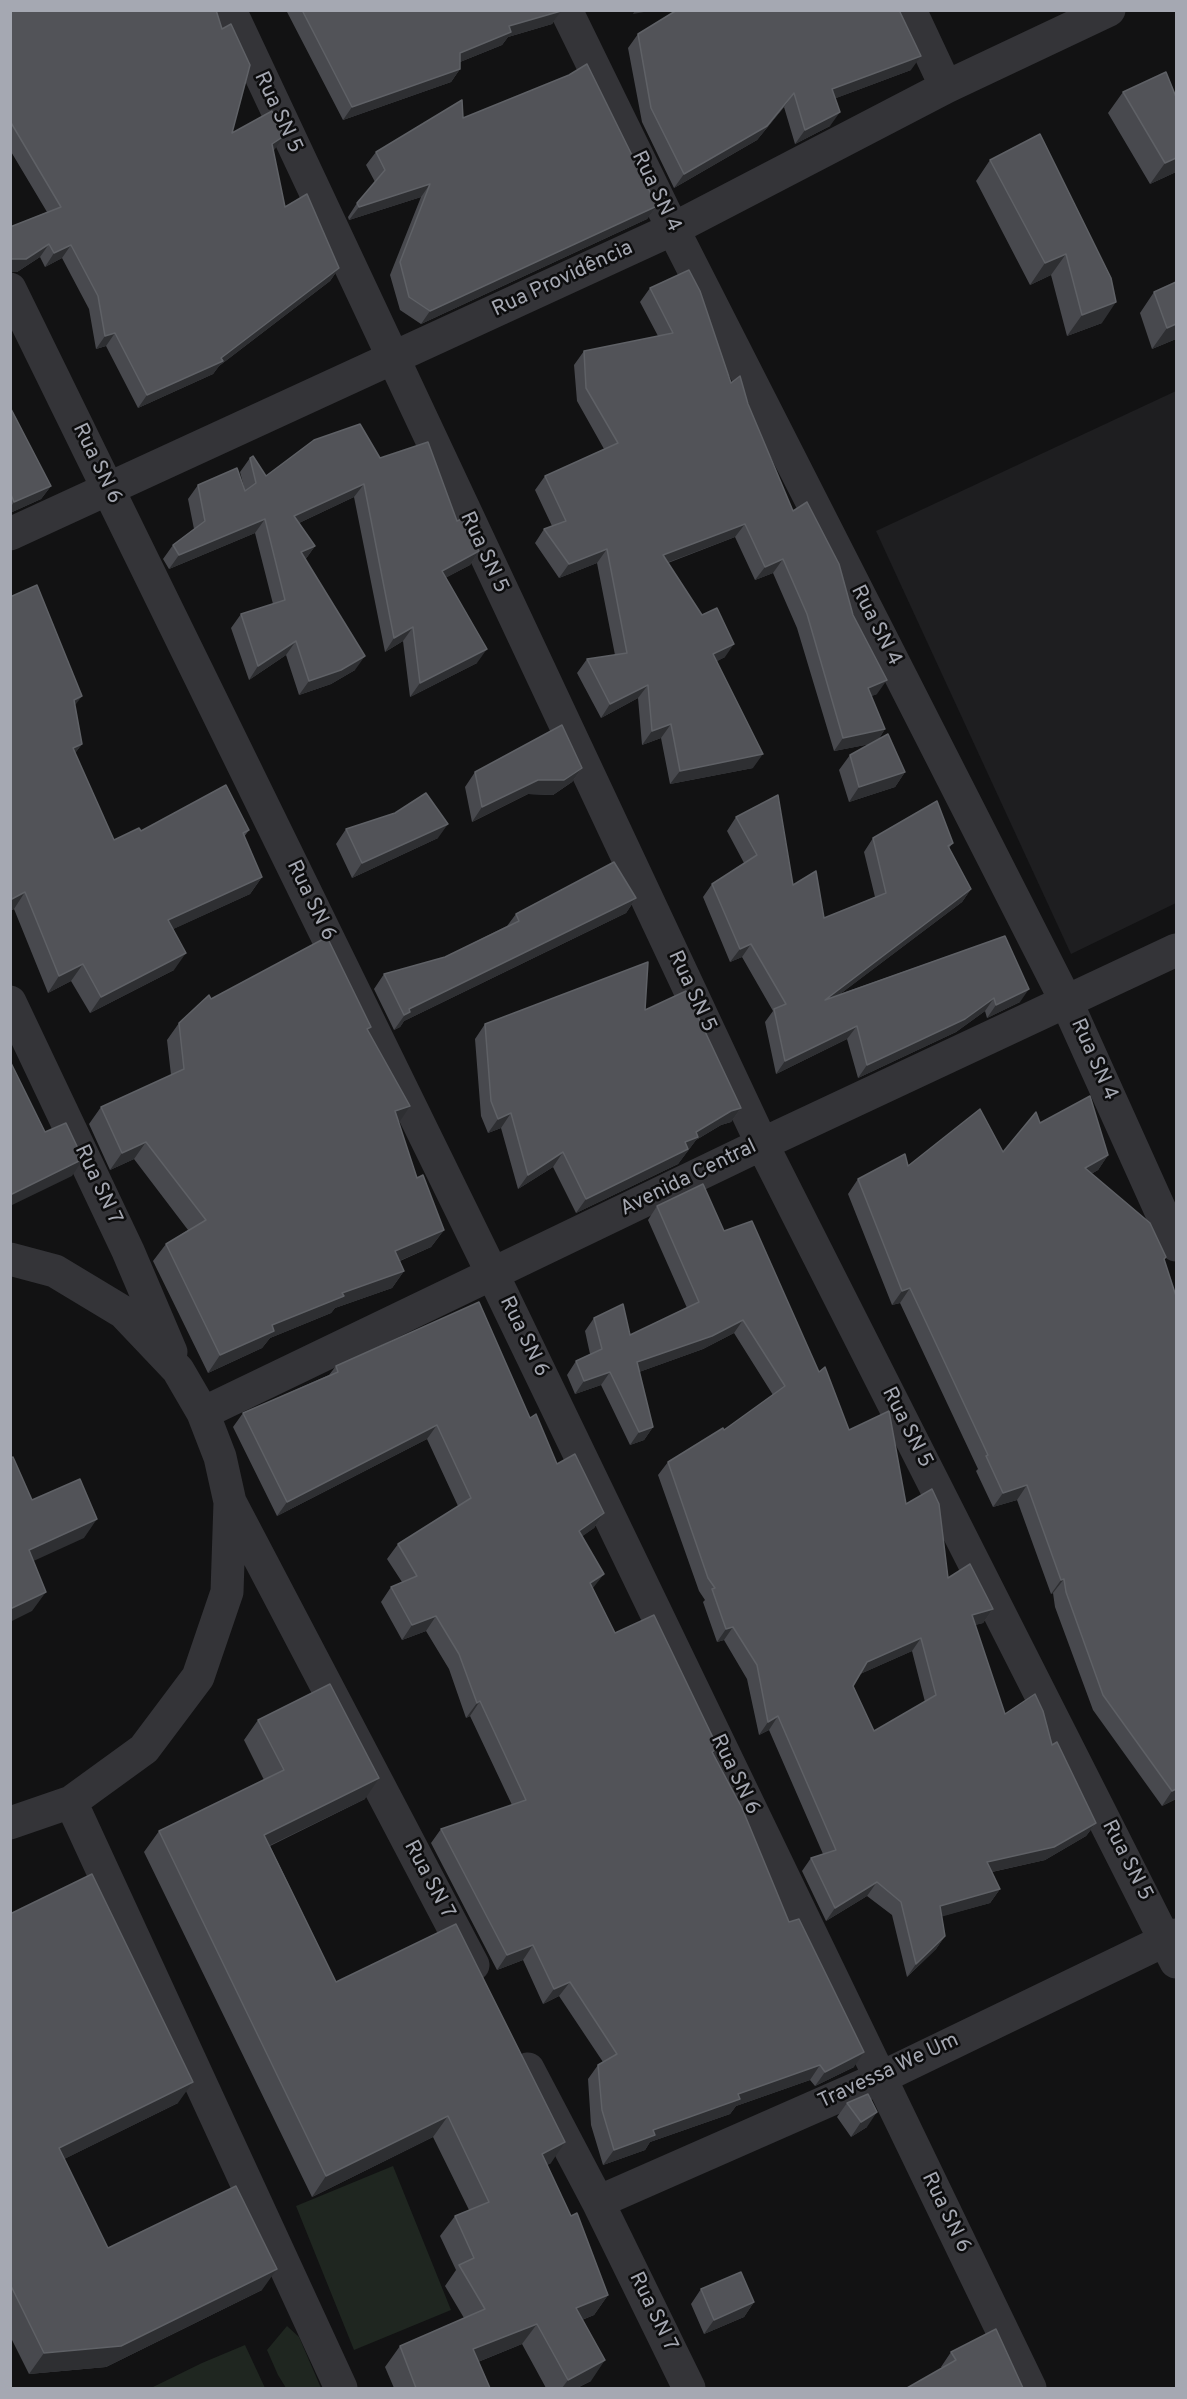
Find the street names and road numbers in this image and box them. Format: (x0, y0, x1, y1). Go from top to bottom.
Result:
street label: Rua SN 5 (247, 68, 307, 158)
street label: Rua SN 4 (625, 147, 685, 237)
street label: Rua Providência (489, 236, 637, 324)
street label: Rua SN 6 (66, 420, 126, 508)
street label: Rua SN 5 (453, 508, 513, 598)
street label: Rua SN 4 (844, 582, 906, 670)
street label: Rua SN 6 (280, 857, 340, 945)
street label: Rua SN 5 (661, 947, 721, 1037)
street label: Rua SN 4 (1064, 1015, 1122, 1105)
street label: Avenida Central (617, 1135, 761, 1223)
street label: Rua SN 7 (68, 1141, 126, 1229)
street label: Rua SN 6 (493, 1293, 553, 1381)
street label: Rua SN 5 (875, 1384, 937, 1472)
street label: Rua SN 6 (704, 1731, 764, 1819)
street label: Rua SN 5 (1095, 1817, 1157, 1905)
street label: Rua SN 7 (397, 1837, 459, 1923)
street label: Travessa We Um (815, 2028, 963, 2116)
street label: Rua SN 6 (915, 2169, 975, 2257)
street label: Rua SN 7 (622, 2268, 682, 2356)

